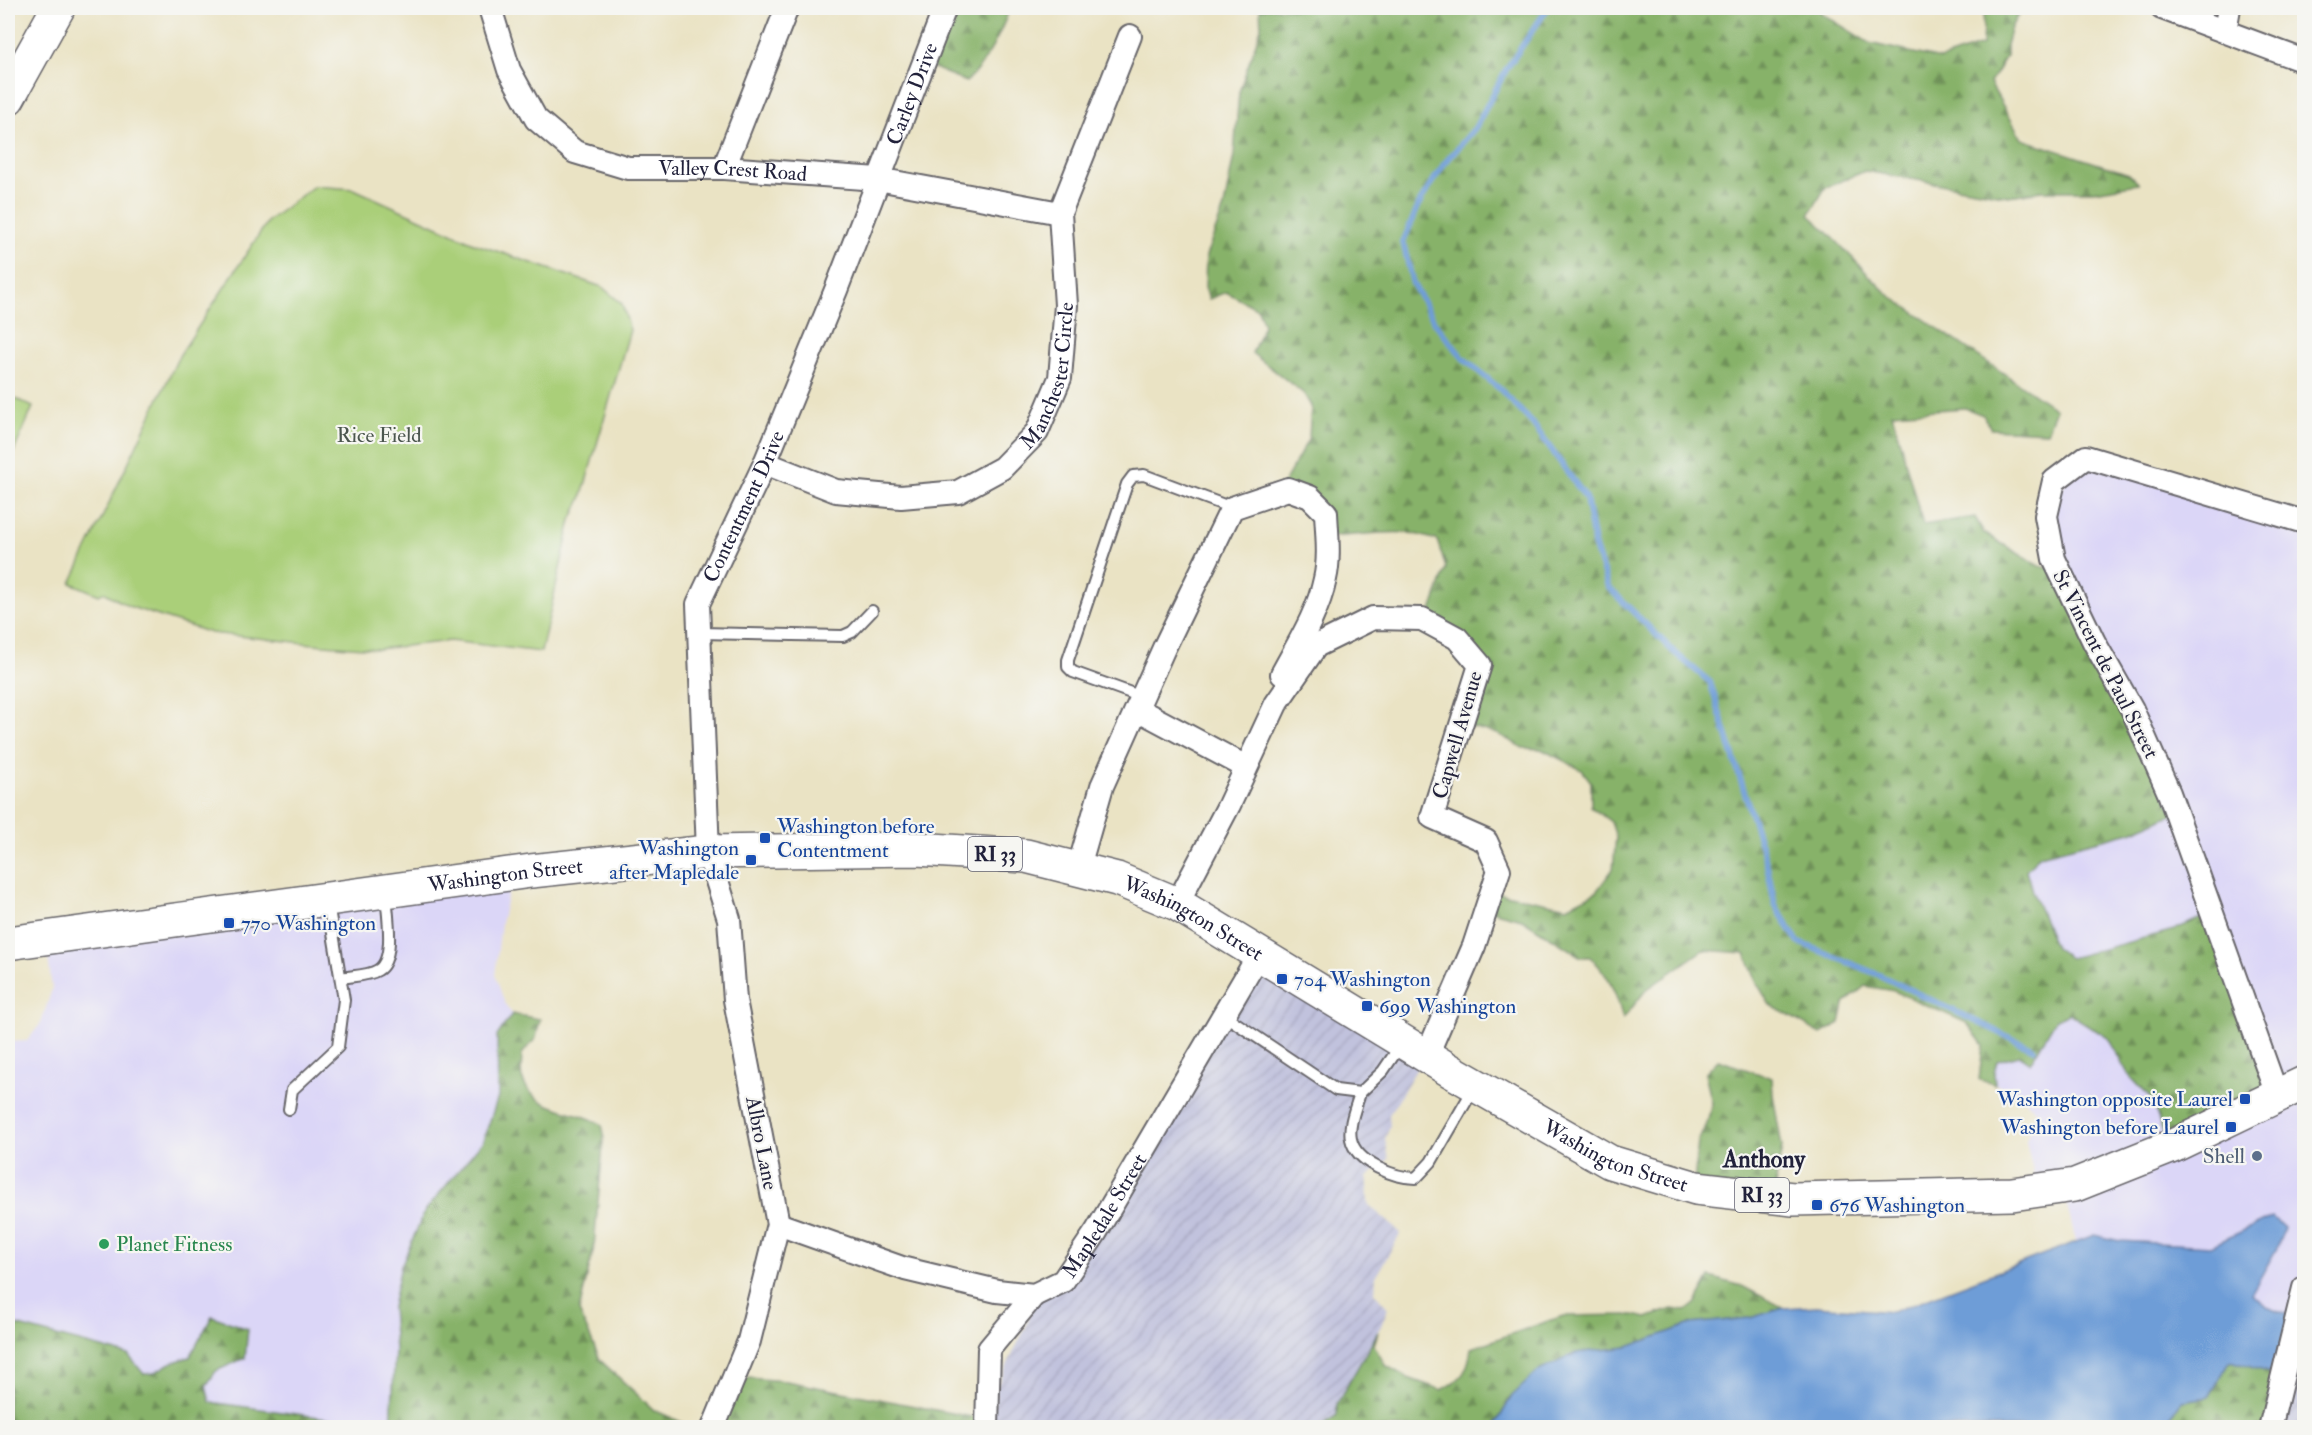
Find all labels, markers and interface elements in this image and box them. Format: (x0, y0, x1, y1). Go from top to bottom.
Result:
street label: Carley Drive (880, 39, 944, 149)
street label: Valley Crest Road (658, 155, 809, 188)
street label: Manchester Circle (1014, 301, 1080, 456)
park label: Rice Field (336, 422, 422, 449)
street label: Contentment Drive (697, 427, 791, 587)
street label: St Vincent de Paul Street (2046, 565, 2165, 763)
street label: Capwell Avenue (1426, 668, 1489, 802)
place label: Washington before Contentment (776, 813, 935, 864)
marker: Washington before Contentment (758, 831, 772, 845)
place label: Washington after Mapledale (609, 835, 739, 886)
road number: RI 33 (968, 837, 1022, 871)
street label: Washington Street (425, 853, 584, 899)
marker: Washington after Mapledale (744, 853, 758, 867)
street label: Washington Street (1118, 870, 1268, 968)
place label: 770 Washington (241, 910, 376, 937)
marker: 770 Washington (222, 916, 236, 930)
place label: 704 Washington (1294, 966, 1431, 993)
marker: 704 Washington (1275, 972, 1289, 986)
place label: 699 Washington (1379, 993, 1516, 1020)
marker: 699 Washington (1360, 999, 1374, 1013)
place label: Washington opposite Laurel (1996, 1086, 2234, 1113)
marker: Washington opposite Laurel (2238, 1092, 2252, 1106)
street label: Albro Lane (739, 1093, 784, 1192)
street label: Washington Street (1537, 1113, 1691, 1199)
place label: Washington before Laurel (1999, 1114, 2220, 1141)
marker: Washington before Laurel (2224, 1120, 2238, 1134)
place label: Shell (2203, 1143, 2246, 1170)
district label: Anthony (1722, 1144, 1806, 1175)
street label: Mapledale Street (1056, 1149, 1153, 1283)
marker: Shell (2250, 1149, 2264, 1163)
road number: RI 33 (1735, 1178, 1789, 1212)
place label: 676 Washington (1829, 1192, 1965, 1219)
marker: 676 Washington (1810, 1198, 1824, 1212)
place label: Planet Fitness (116, 1231, 232, 1258)
marker: Planet Fitness (97, 1237, 111, 1251)

